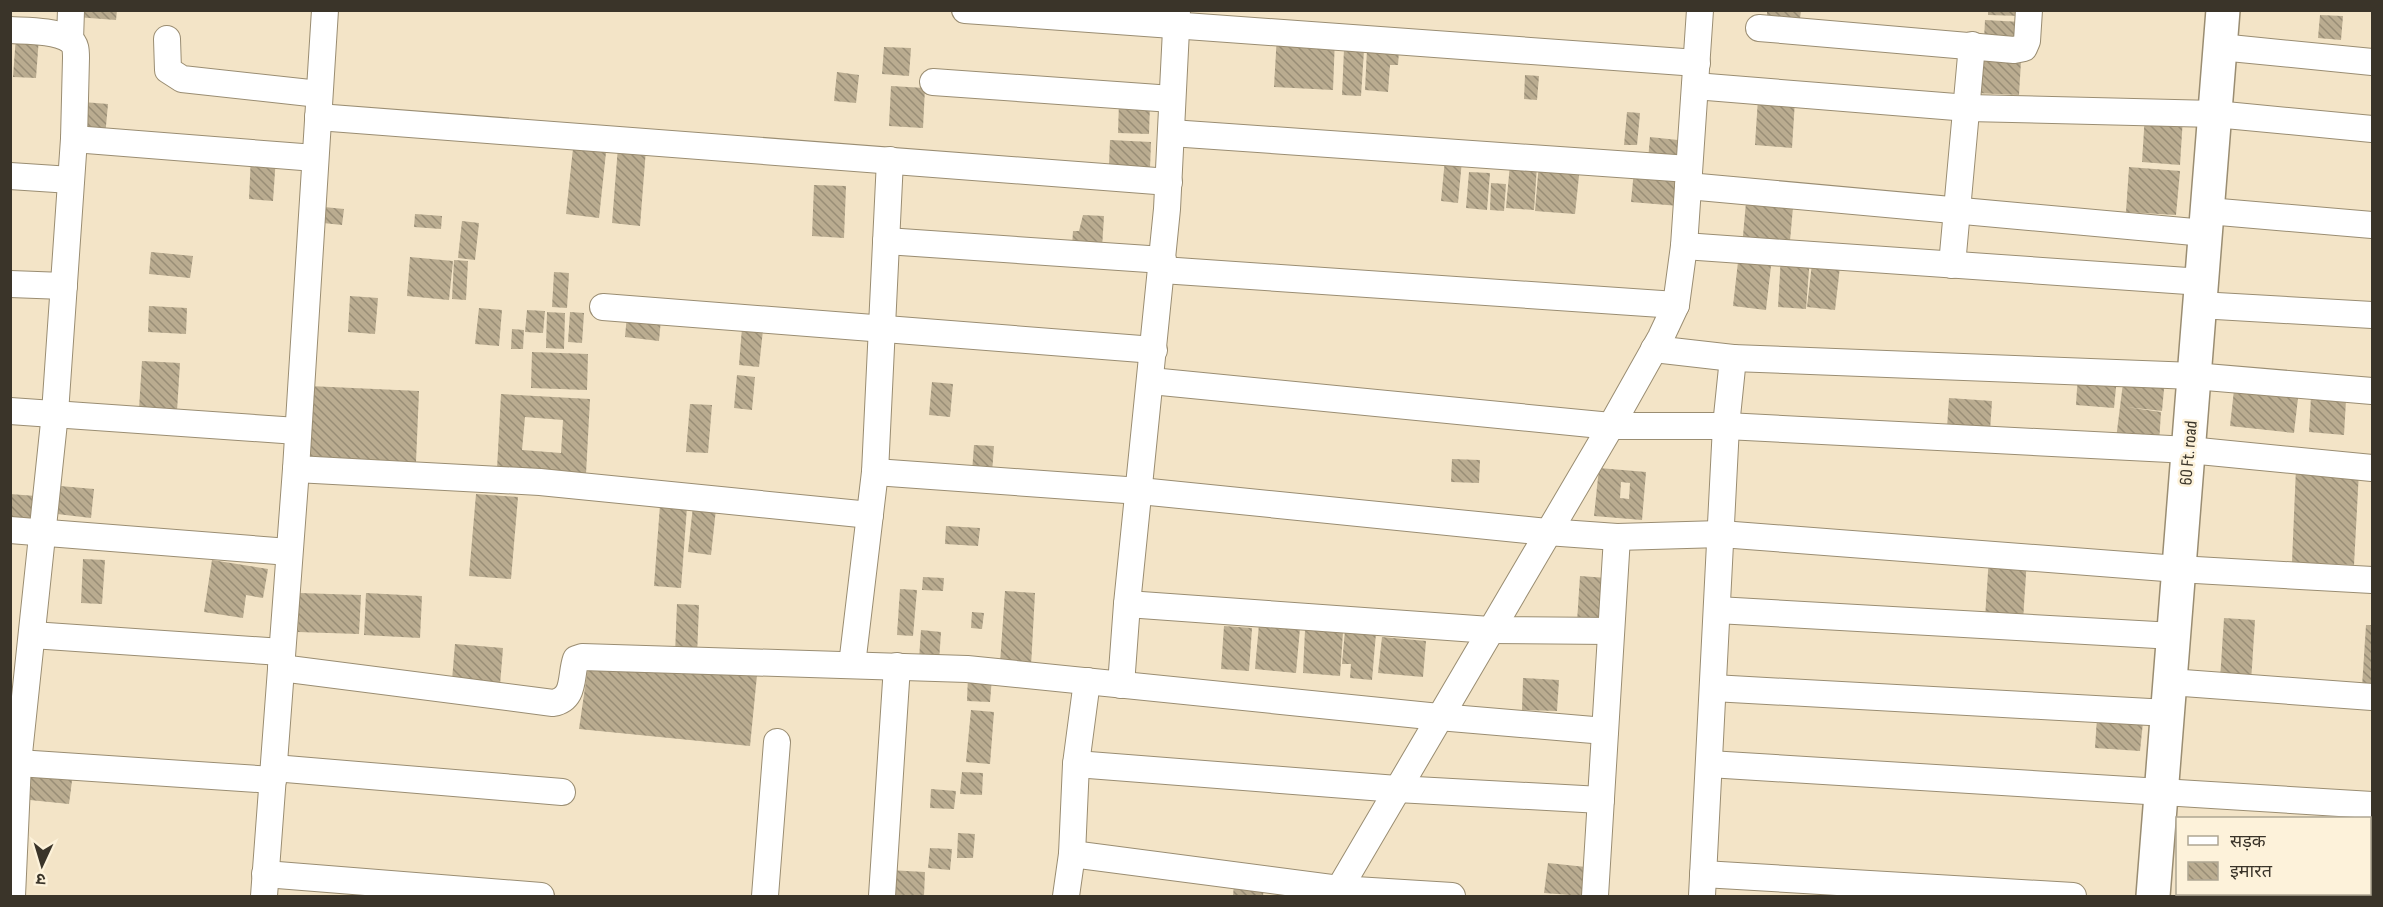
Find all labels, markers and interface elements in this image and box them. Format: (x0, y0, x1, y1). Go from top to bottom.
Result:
street label: 60 Ft. road (2175, 420, 2202, 486)
legend (2176, 817, 2371, 895)
text: सड़क (2230, 831, 2267, 852)
north arrow (12, 835, 72, 895)
text: इमारत (2230, 861, 2273, 882)
text: उ (35, 869, 46, 888)

